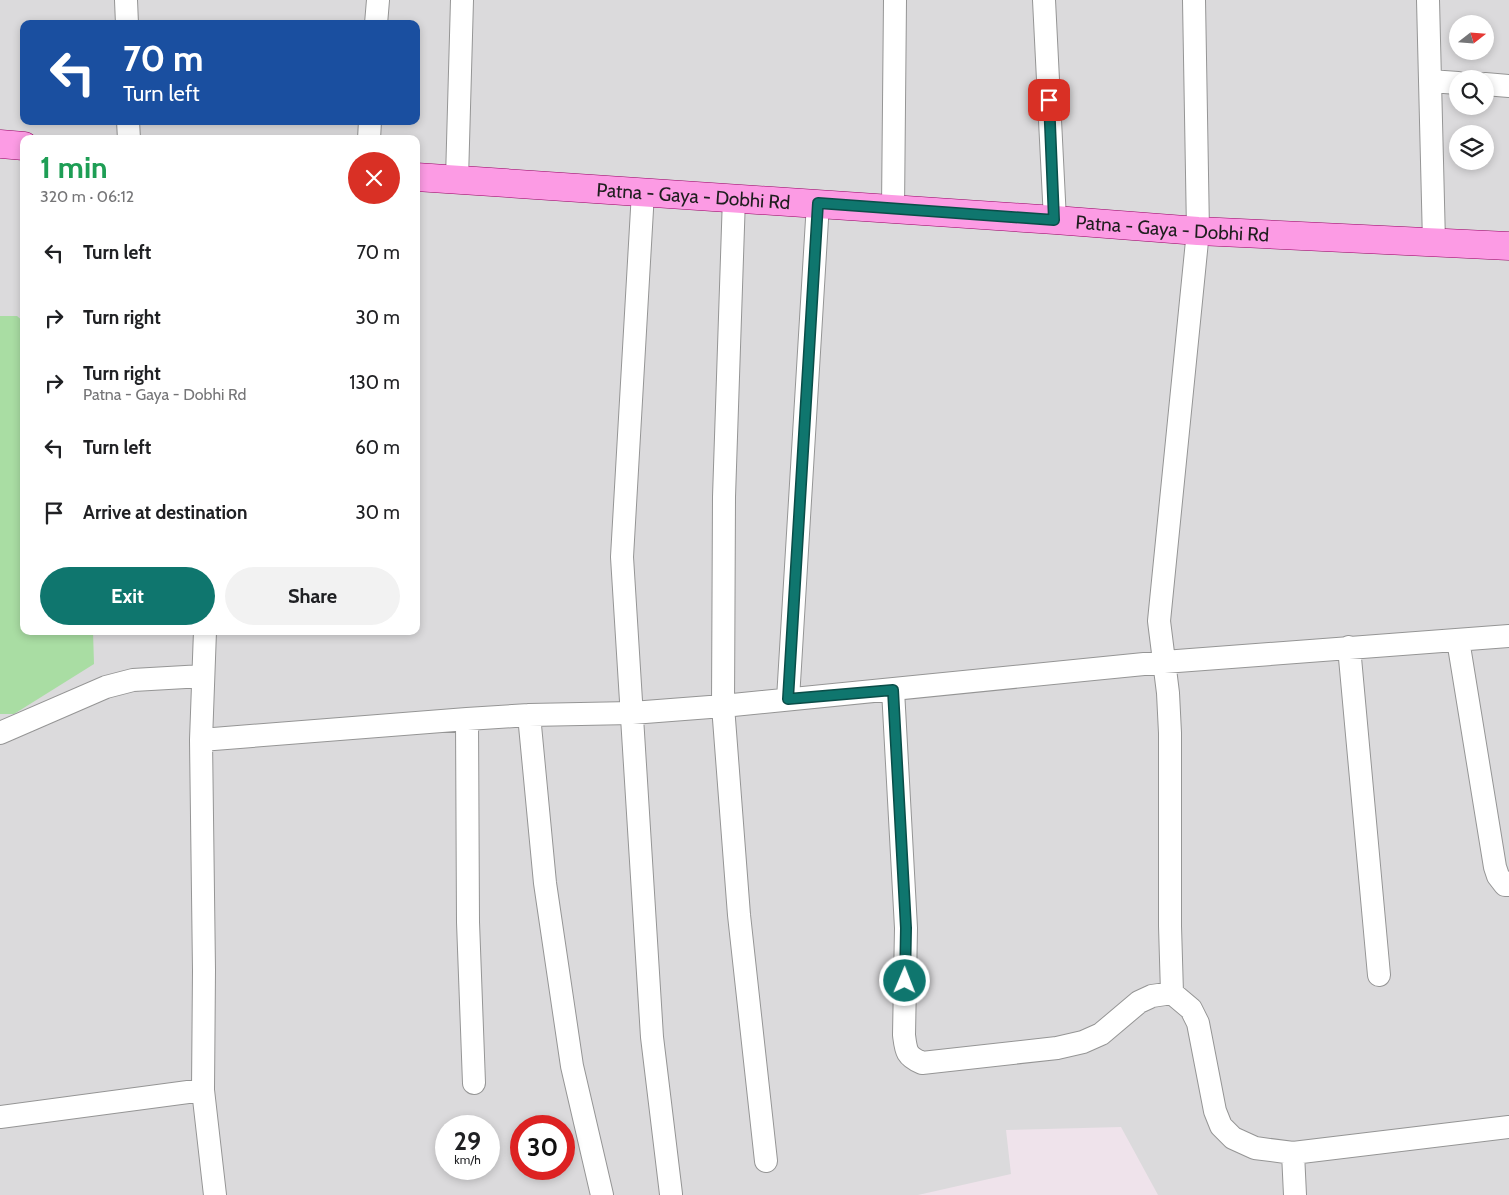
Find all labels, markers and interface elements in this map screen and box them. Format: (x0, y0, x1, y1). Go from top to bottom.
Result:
north arrow (1449, 15, 1494, 60)
map controls (1449, 15, 1494, 170)
text: 70 m (123, 37, 204, 80)
icon: left (40, 40, 105, 105)
button: search (1449, 70, 1494, 115)
pin (1028, 79, 1070, 121)
text: Turn left (123, 80, 200, 107)
icon: arrive (1035, 86, 1063, 114)
button: layers (1449, 125, 1494, 170)
text: 1 min (40, 149, 108, 186)
button: close (348, 152, 400, 204)
street label: Patna - Gaya - Dobhi Rd (596, 178, 791, 214)
text: 320 m · 06:12 (40, 187, 134, 206)
street label: Patna - Gaya - Dobhi Rd (1075, 211, 1270, 246)
icon: left (40, 239, 68, 267)
text: Turn left (83, 241, 151, 264)
text: 70 m (356, 241, 400, 264)
icon: right (40, 304, 68, 332)
text: Turn right (83, 306, 161, 329)
text: 30 m (356, 306, 400, 329)
text: Turn right (83, 362, 161, 385)
icon: right (40, 369, 68, 397)
text: 130 m (349, 371, 400, 394)
text: Patna - Gaya - Dobhi Rd (83, 385, 246, 404)
icon: left (40, 434, 68, 462)
text: Turn left (83, 436, 151, 459)
text: 60 m (355, 436, 400, 459)
icon: arrive (40, 499, 68, 527)
text: Arrive at destination (83, 501, 247, 524)
text: 30 m (356, 501, 400, 524)
button: Exit (40, 567, 215, 625)
button: Share (225, 567, 400, 625)
position arrow (878, 954, 930, 1006)
speed limit sign: 30 (510, 1115, 575, 1180)
text: 29 (454, 1126, 481, 1156)
text: km/h (454, 1152, 481, 1167)

